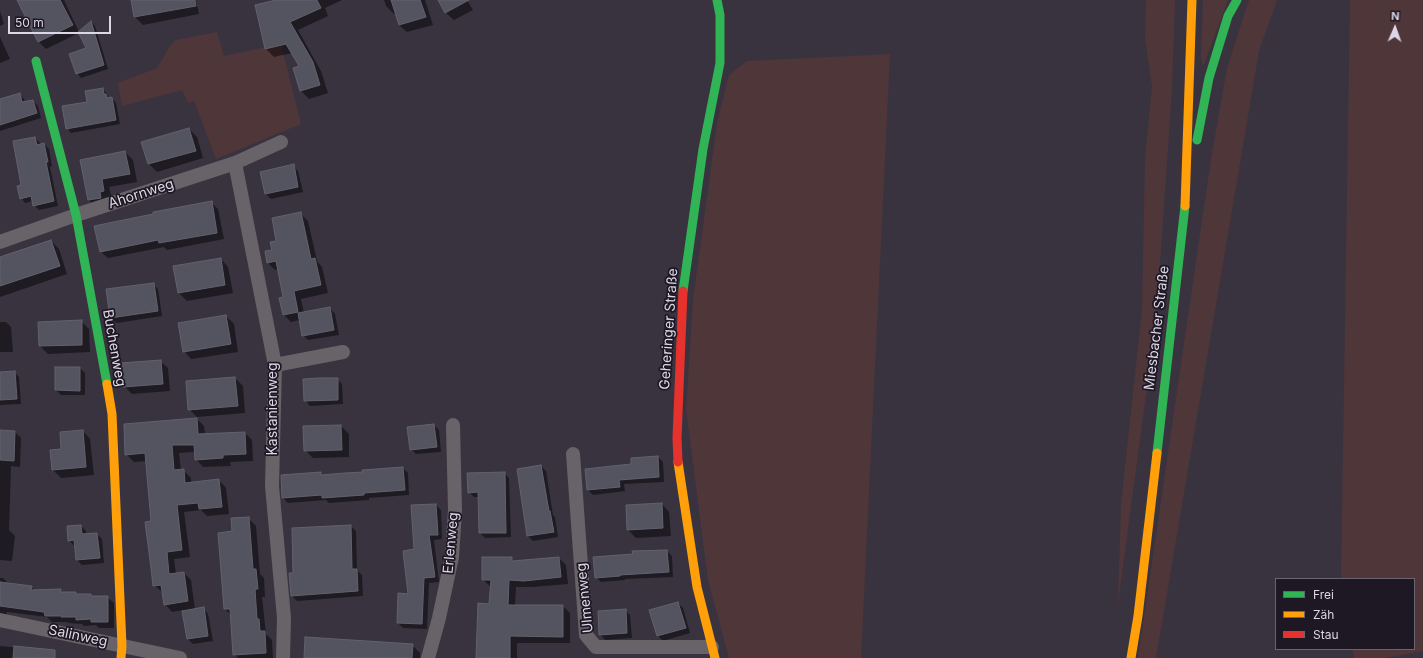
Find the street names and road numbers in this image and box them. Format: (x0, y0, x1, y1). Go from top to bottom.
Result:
street label: Ahornweg (106, 175, 176, 213)
street label: Miesbacher Straße (1141, 265, 1173, 391)
street label: Geheringer Straße (656, 268, 682, 390)
street label: Buchenweg (99, 308, 129, 388)
street label: Kastanienweg (265, 362, 281, 456)
street label: Erlenweg (440, 512, 462, 574)
street label: Ulmenweg (573, 562, 597, 634)
street label: Salinweg (47, 622, 109, 650)

